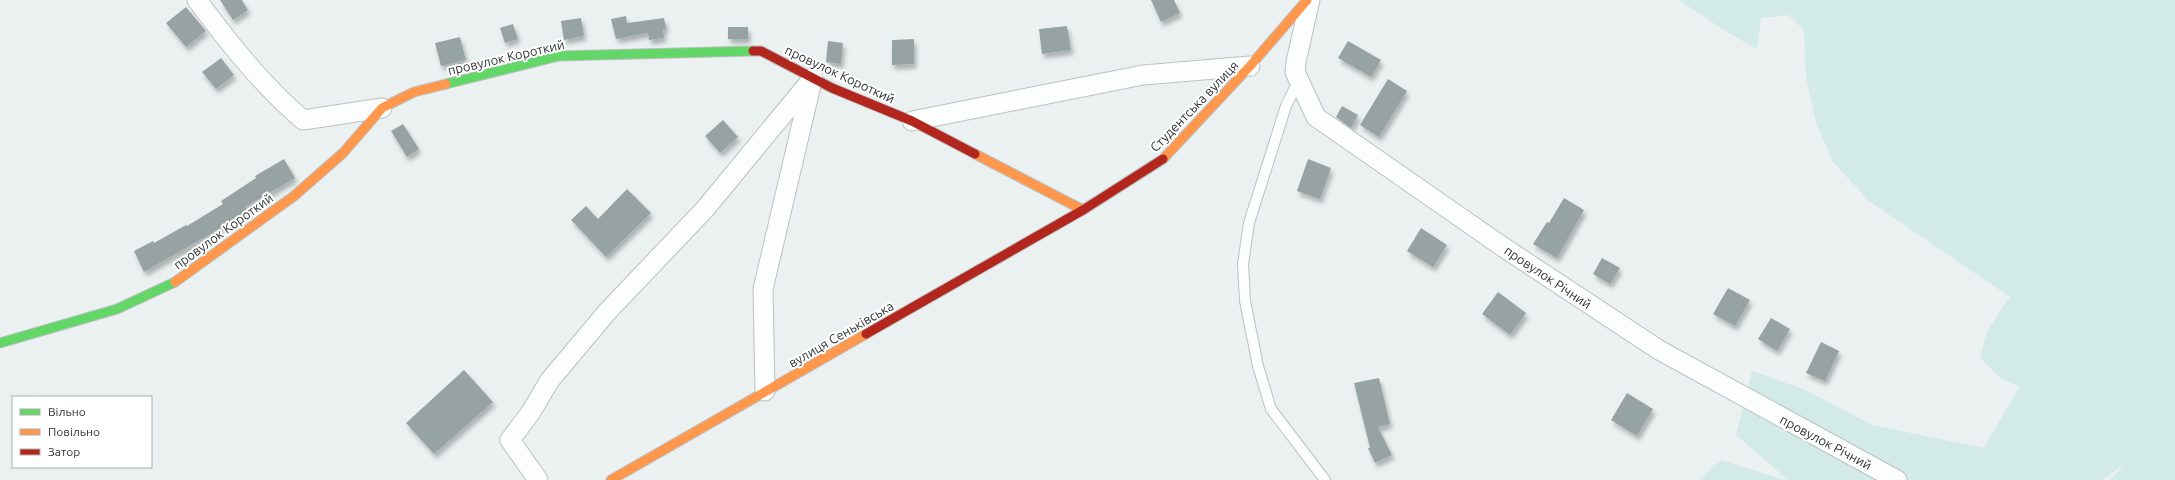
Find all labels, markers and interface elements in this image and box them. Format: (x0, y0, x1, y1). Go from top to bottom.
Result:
street label: провулок Короткий (446, 37, 566, 77)
street label: провулок Короткий (783, 42, 897, 106)
street label: Студентська вулиця (1147, 58, 1241, 154)
street label: провулок Короткий (171, 190, 275, 272)
street label: провулок Рiчний (1502, 243, 1594, 311)
street label: вулиця Сенькiвська (786, 298, 896, 370)
legend (12, 396, 152, 468)
text: Вільно (48, 405, 86, 418)
street label: провулок Рiчний (1778, 412, 1874, 472)
text: Повільно (48, 425, 100, 438)
text: Затор (48, 445, 80, 458)

